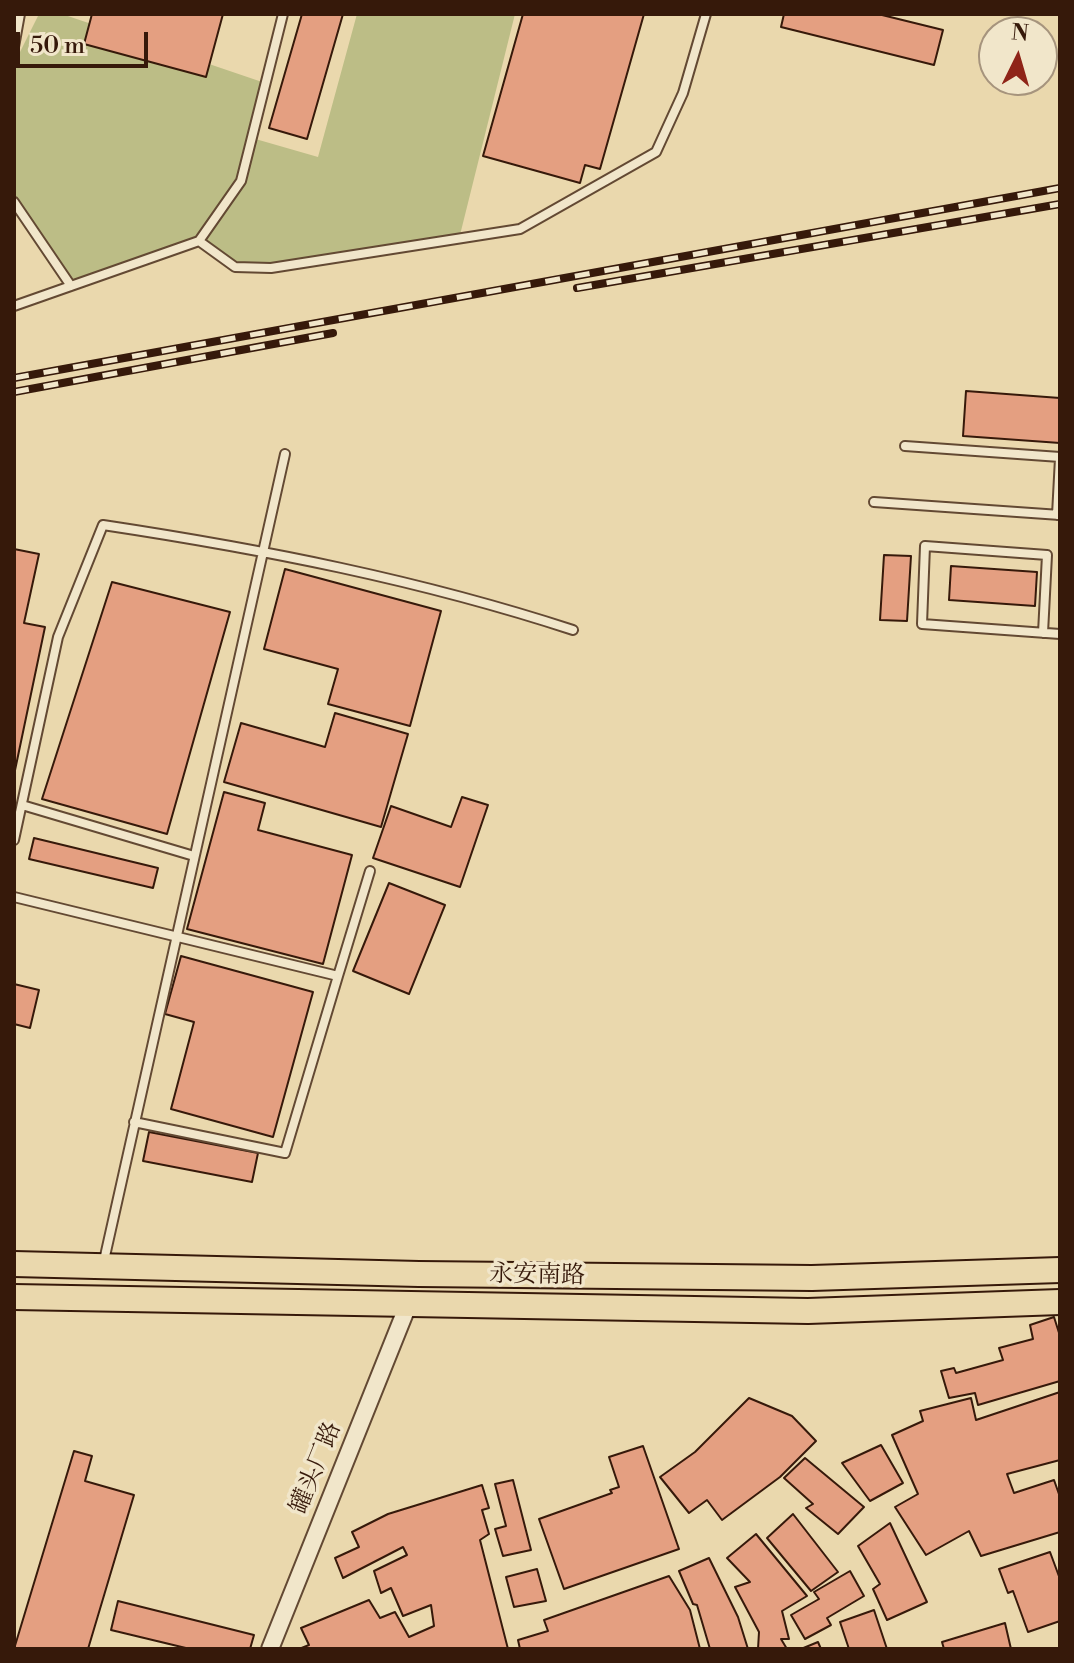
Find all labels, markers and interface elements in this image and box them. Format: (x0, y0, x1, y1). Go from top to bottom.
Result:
scale bar (20, 16, 152, 66)
north arrow (978, 16, 1058, 96)
text: N (1010, 19, 1030, 48)
text: 50 m (30, 31, 85, 61)
street label: 永安南路 (489, 1261, 585, 1291)
street label: 罐头厂路 (286, 1418, 348, 1518)

